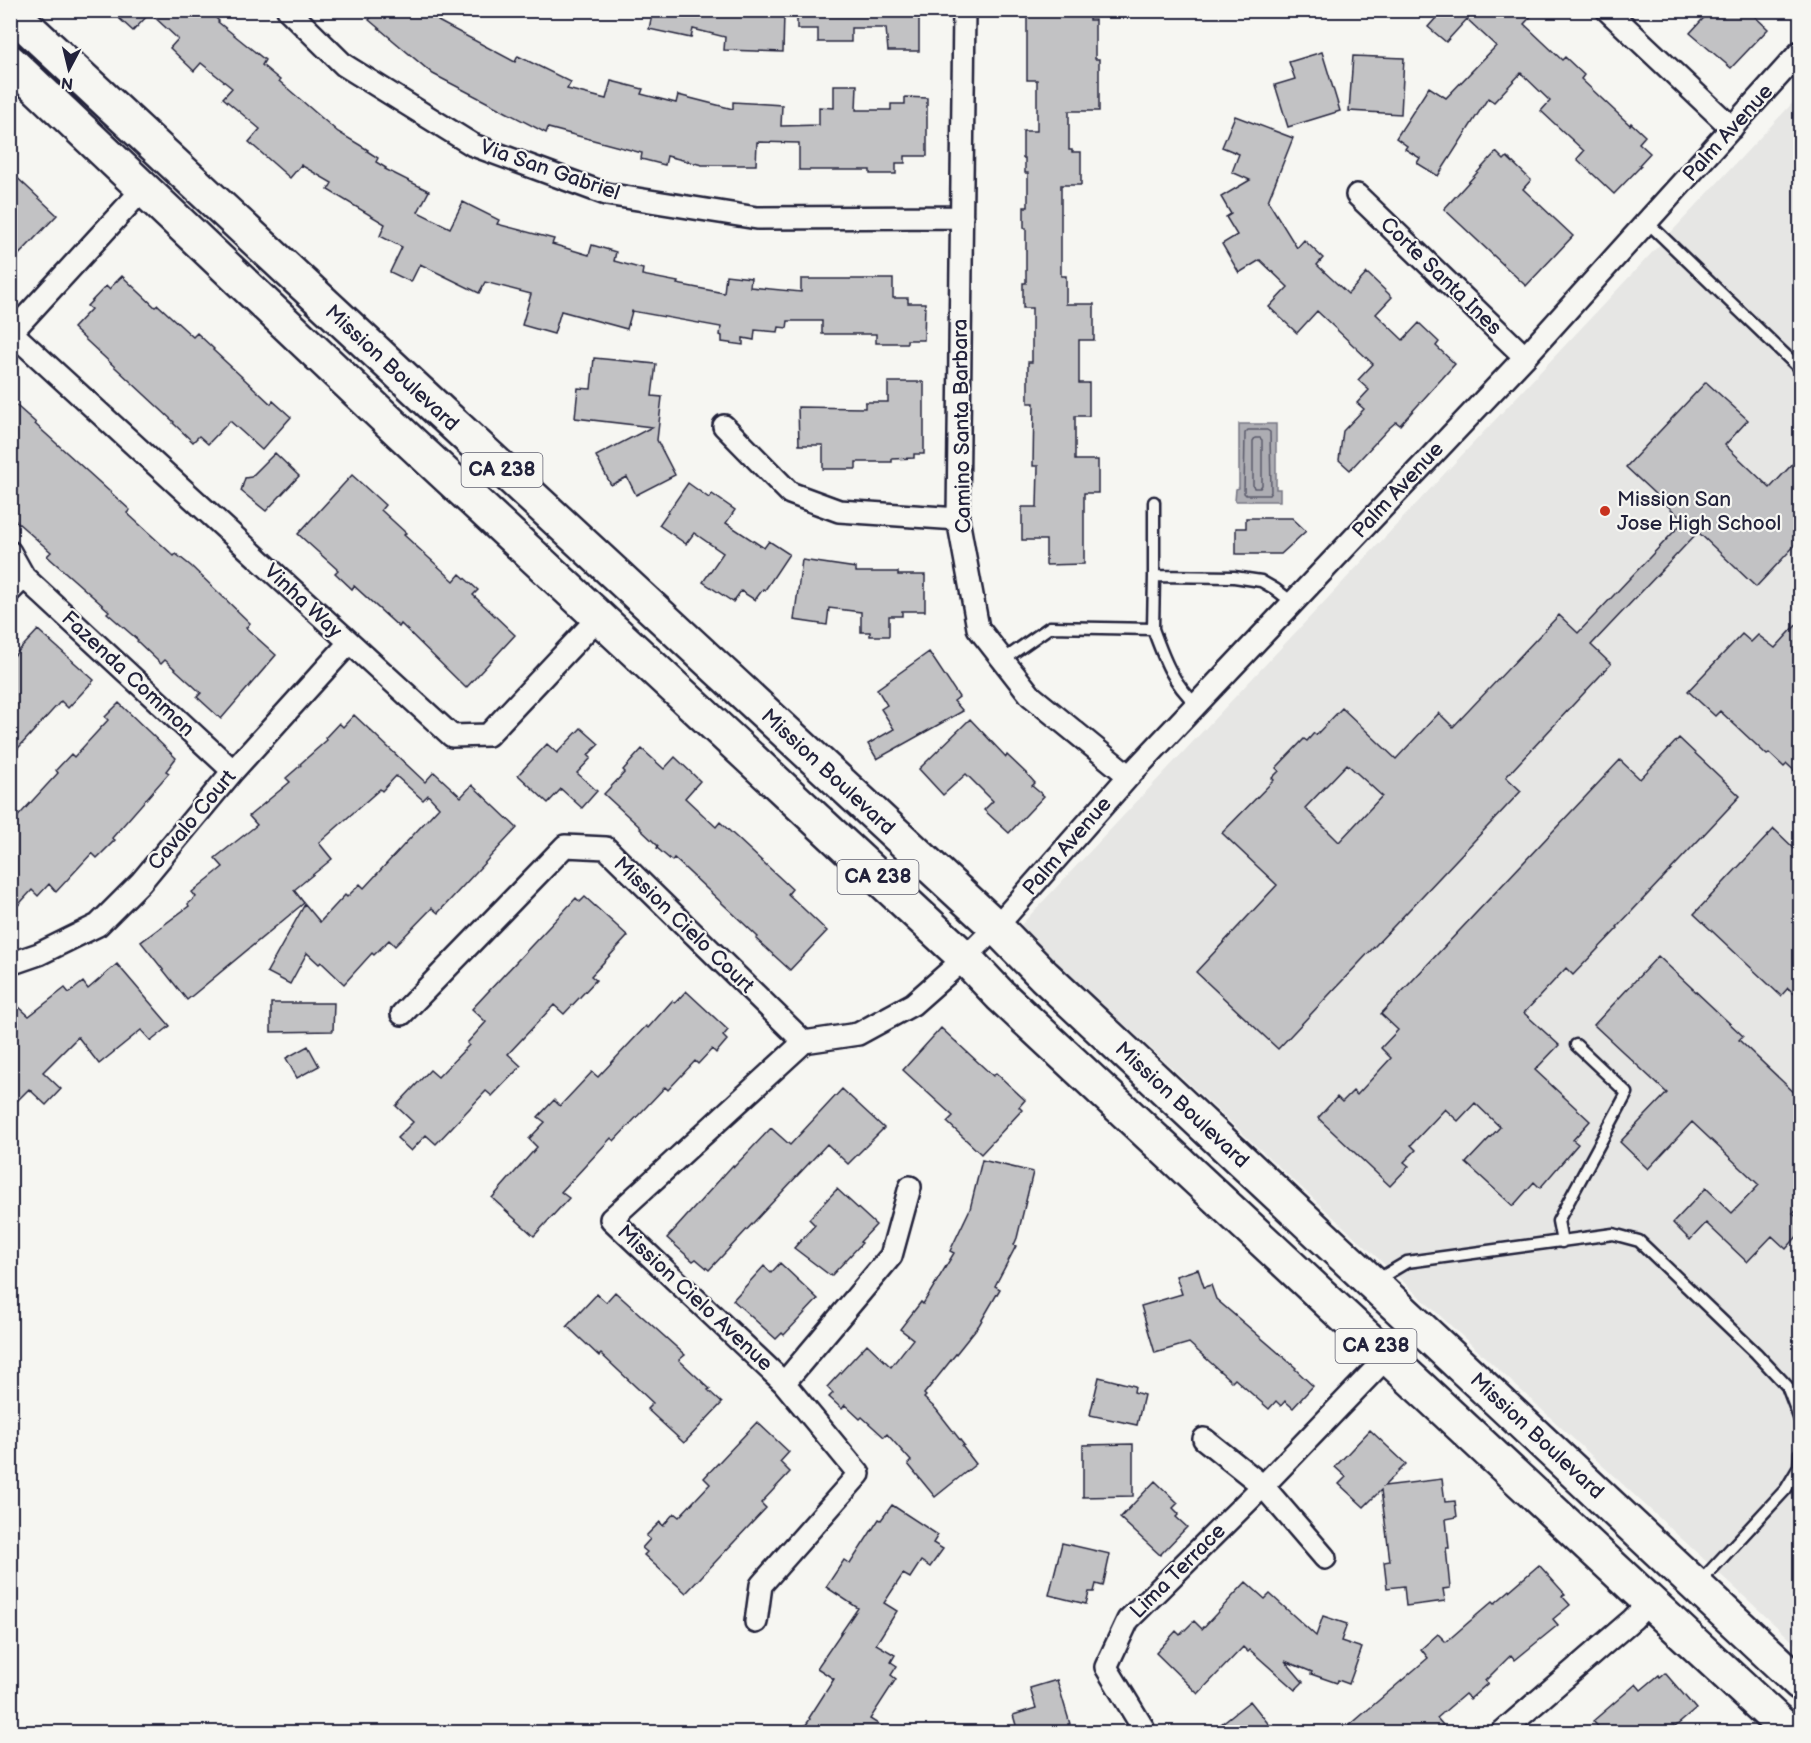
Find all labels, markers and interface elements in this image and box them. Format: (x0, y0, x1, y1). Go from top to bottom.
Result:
north arrow (39, 39, 99, 99)
text: N (60, 72, 74, 93)
street label: Palm Avenue (1678, 79, 1778, 187)
street label: Via San Gabriel (477, 134, 623, 206)
street label: Corte Santa Ines (1375, 212, 1507, 340)
street label: Mission Boulevard (320, 300, 464, 436)
street label: Camino Santa Barbara (948, 319, 976, 533)
street label: Palm Avenue (1347, 437, 1449, 543)
road number: CA 238 (462, 453, 542, 487)
place label: Mission San Jose High School (1617, 487, 1781, 536)
marker: Mission San Jose High School (1598, 504, 1612, 518)
street label: Vinha Way (259, 559, 348, 644)
street label: Fazenda Common (56, 606, 200, 742)
street label: Mission Boulevard (756, 704, 900, 840)
street label: Cavalo Court (143, 764, 242, 875)
street label: Palm Avenue (1017, 792, 1117, 900)
street label: Mission Cielo Court (609, 852, 760, 999)
road number: CA 238 (838, 860, 918, 894)
street label: Mission Boulevard (1110, 1037, 1254, 1173)
street label: Mission Cielo Avenue (612, 1220, 778, 1376)
road number: CA 238 (1336, 1329, 1416, 1363)
street label: Mission Boulevard (1465, 1368, 1609, 1504)
street label: Lima Terrace (1125, 1518, 1231, 1624)

